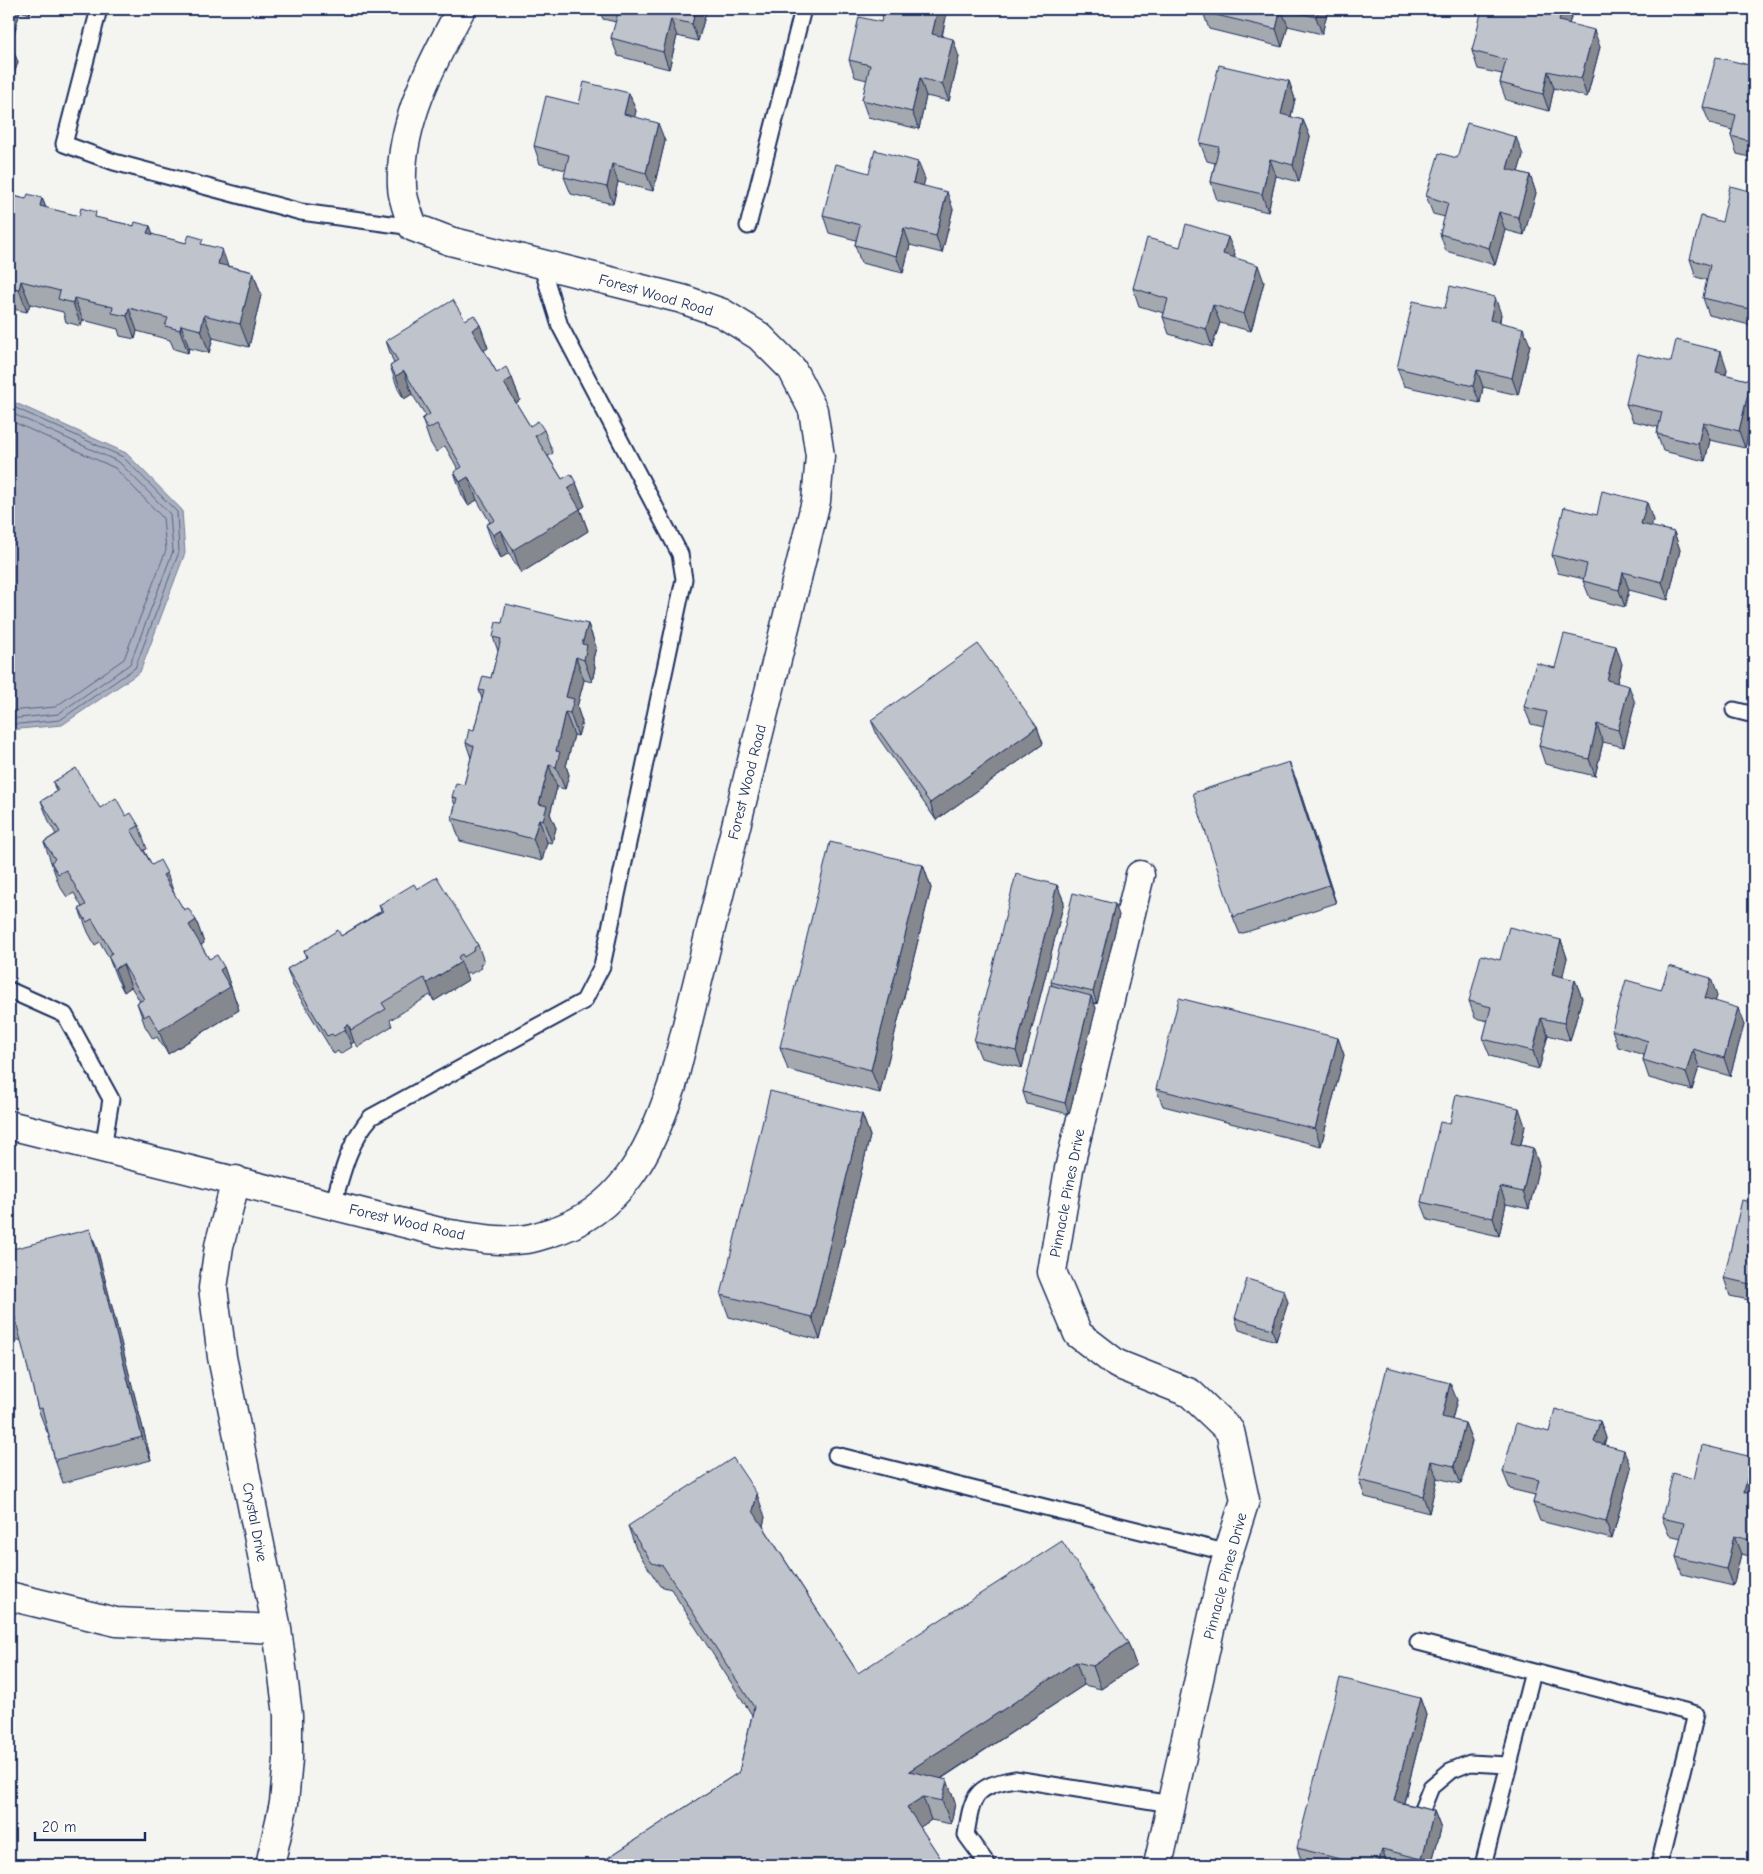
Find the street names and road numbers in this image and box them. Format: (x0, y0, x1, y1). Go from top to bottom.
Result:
street label: Forest Wood Road (597, 270, 715, 320)
street label: Forest Wood Road (724, 723, 770, 841)
street label: Pinnacle Pines Drive (1046, 1127, 1088, 1259)
street label: Forest Wood Road (347, 1200, 467, 1244)
street label: Crystal Drive (239, 1481, 272, 1564)
street label: Pinnacle Pines Drive (1199, 1510, 1251, 1641)

